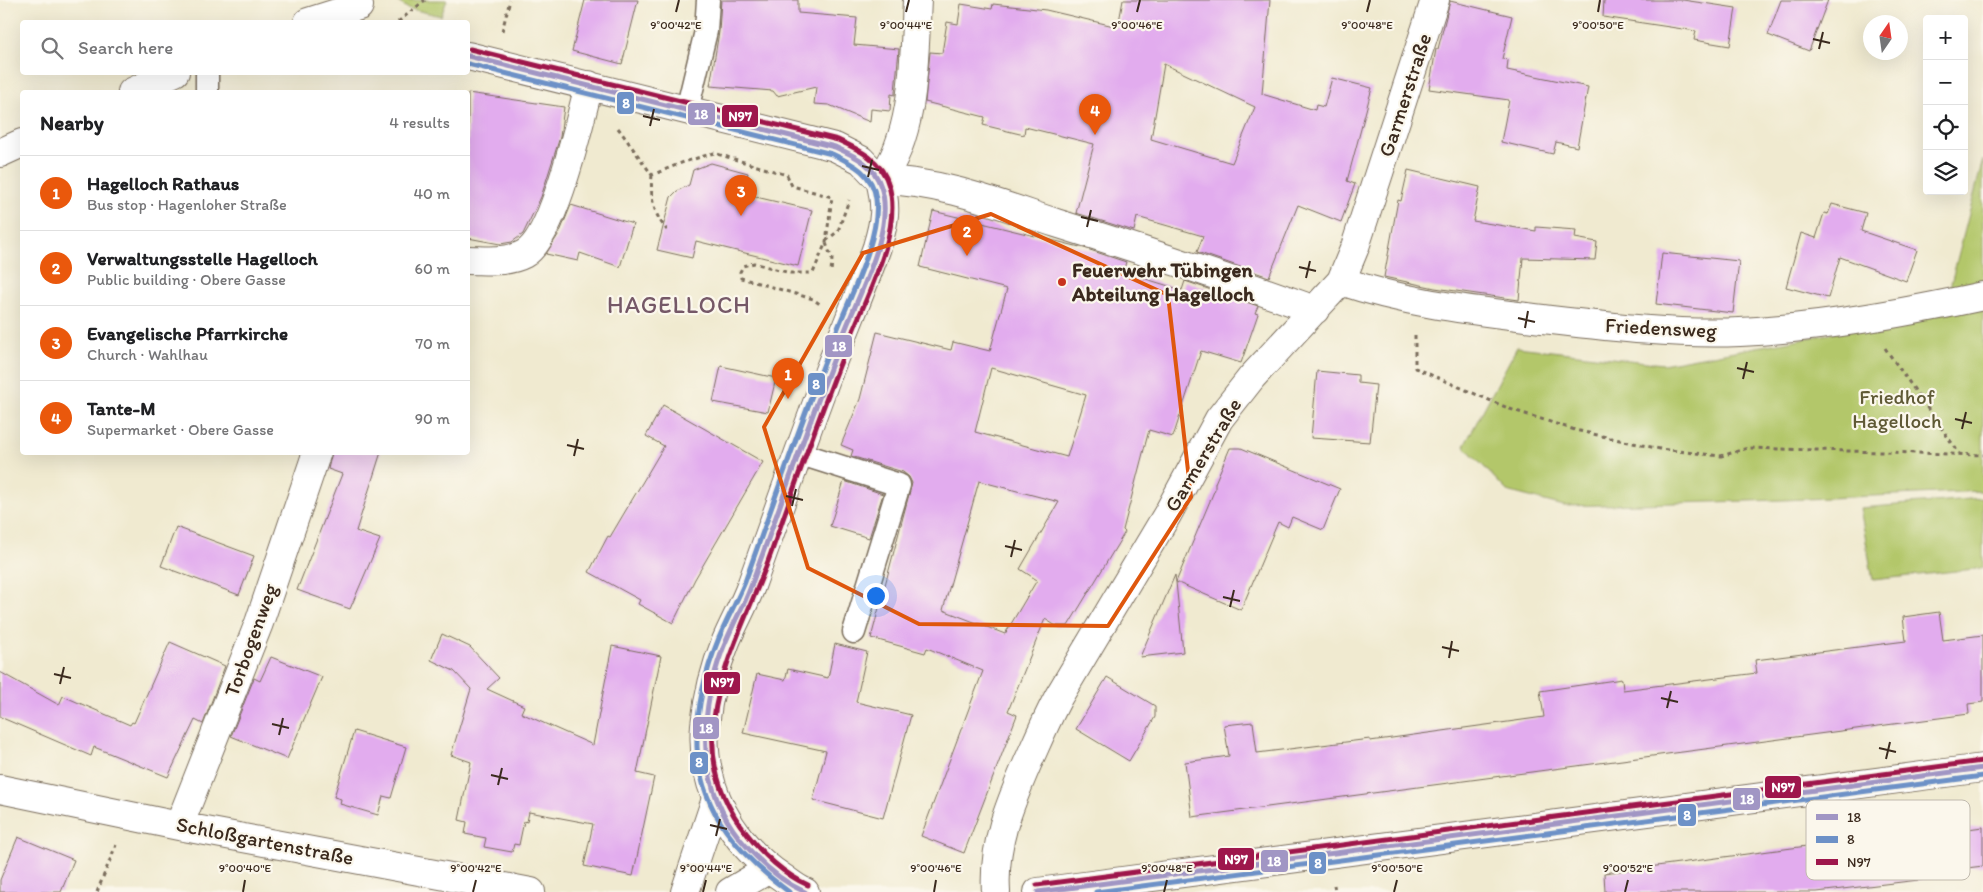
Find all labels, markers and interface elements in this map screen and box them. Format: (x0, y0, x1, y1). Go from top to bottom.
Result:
north arrow (1863, 15, 1908, 60)
map controls (1923, 15, 1968, 195)
button: + (1923, 15, 1968, 60)
text: 9°00'42"E (650, 18, 702, 32)
text: 9°00'44"E (880, 18, 933, 32)
text: 9°00'46"E (1111, 18, 1163, 32)
text: 9°00'48"E (1341, 18, 1393, 32)
text: 9°00'50"E (1572, 18, 1624, 32)
search box (20, 20, 470, 75)
street label: Garmerstraße (1373, 30, 1436, 160)
icon: search (38, 34, 66, 62)
text: Search here (78, 36, 173, 59)
button: − (1923, 60, 1968, 105)
line badge: 8 (616, 91, 635, 115)
pin: 4 (1079, 94, 1111, 135)
text: 8 (622, 95, 630, 112)
line badge: 18 (687, 102, 716, 126)
line badge: N97 (721, 104, 759, 128)
button: locate (1923, 105, 1968, 150)
text: 18 (694, 106, 708, 123)
text: N97 (728, 108, 752, 125)
text: Nearby (40, 110, 104, 135)
text: 4 results (389, 113, 450, 132)
button: layers (1923, 150, 1968, 195)
text: Hagelloch Rathaus (87, 172, 239, 195)
pin: 3 (725, 175, 757, 216)
text: 1 (52, 184, 60, 203)
text: 40 m (413, 184, 450, 203)
text: Bus stop · Hagenloher Straße (87, 195, 287, 214)
pin: 2 (951, 215, 983, 256)
text: Verwaltungsstelle Hagelloch (87, 247, 318, 270)
place label: Feuerwehr Tübingen Abteilung Hagelloch (1071, 257, 1255, 307)
text: 2 (52, 259, 60, 278)
text: 60 m (415, 259, 450, 278)
text: Public building · Obere Gasse (87, 270, 286, 289)
marker: Feuerwehr Tübingen Abteilung Hagelloch (1056, 276, 1068, 288)
district label: HAGELLOCH (607, 290, 751, 319)
street label: Friedensweg (1604, 312, 1718, 343)
text: Evangelische Pfarrkirche (87, 322, 288, 345)
text: 3 (52, 334, 60, 353)
text: 70 m (415, 334, 450, 353)
line badge: 18 (824, 334, 853, 358)
text: 18 (832, 338, 846, 355)
text: Church · Wahlhau (87, 345, 208, 364)
pin: 1 (772, 358, 804, 399)
line badge: 8 (807, 372, 826, 396)
text: 8 (812, 376, 820, 393)
park label: Friedhof Hagelloch (1852, 384, 1942, 433)
street label: Garmerstraße (1159, 393, 1246, 516)
text: Tante-M (87, 397, 156, 420)
text: 4 (51, 409, 61, 428)
text: 90 m (415, 409, 450, 428)
text: Supermarket · Obere Gasse (87, 420, 274, 439)
street label: Torbogenweg (219, 580, 283, 700)
your location (863, 583, 889, 609)
line badge: N97 (703, 671, 741, 695)
text: N97 (710, 674, 734, 691)
line badge: 18 (692, 716, 720, 740)
text: 18 (699, 720, 713, 737)
line badge: 8 (689, 751, 709, 775)
text: 8 (695, 754, 703, 771)
line badge: N97 (1764, 775, 1802, 799)
text: N97 (1771, 779, 1795, 796)
line badge: 18 (1732, 787, 1761, 811)
text: 18 (1740, 791, 1754, 808)
legend (1806, 800, 1970, 880)
line badge: 8 (1677, 803, 1697, 827)
text: 8 (1683, 807, 1691, 824)
text: 18 (1847, 809, 1861, 826)
street label: Schloßgartenstraße (174, 811, 356, 870)
text: 8 (1847, 831, 1855, 848)
line badge: N97 (1217, 847, 1255, 871)
line badge: 18 (1260, 849, 1289, 873)
text: N97 (1224, 851, 1248, 868)
line badge: 8 (1308, 851, 1327, 875)
text: 18 (1267, 853, 1281, 870)
text: N97 (1847, 854, 1871, 871)
text: 8 (1314, 855, 1322, 872)
text: 9°00'40"E (219, 861, 272, 875)
text: 9°00'42"E (450, 861, 502, 875)
text: 9°00'44"E (680, 861, 733, 875)
text: 9°00'46"E (910, 861, 962, 875)
text: 9°00'48"E (1141, 861, 1193, 875)
text: 9°00'50"E (1371, 861, 1423, 875)
text: 9°00'52"E (1603, 861, 1654, 875)

